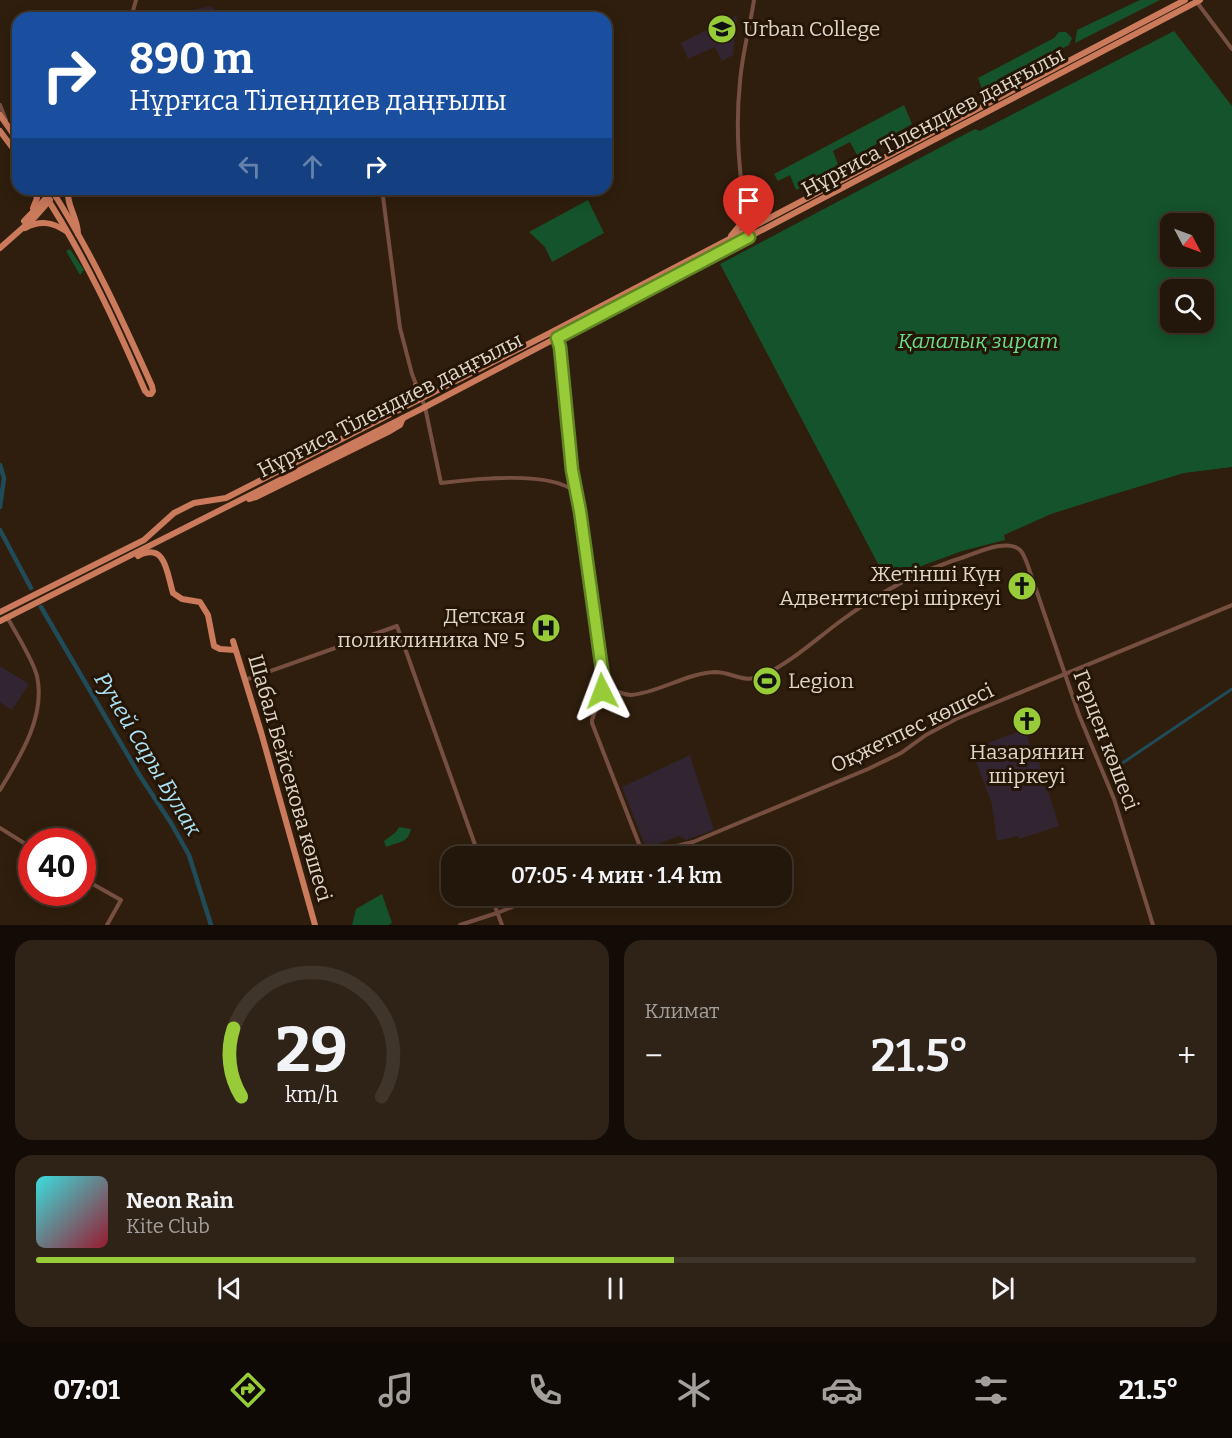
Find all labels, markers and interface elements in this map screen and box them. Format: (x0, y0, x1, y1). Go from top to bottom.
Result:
school or university icon: Urban College (706, 13, 738, 45)
place label: Urban College (743, 16, 880, 42)
text: 890 m (129, 34, 253, 84)
icon: right (30, 36, 108, 114)
street label: Нұрғиса Тілендиев даңғылы (797, 42, 1069, 202)
text: Нұрғиса Тілендиев даңғылы (129, 85, 507, 117)
icon: left (233, 150, 266, 183)
icon: ahead (296, 150, 329, 183)
icon: right (359, 150, 392, 183)
pin (723, 175, 774, 237)
icon: arrive (732, 184, 765, 217)
north arrow (1160, 213, 1214, 267)
map controls (1160, 213, 1214, 333)
button: search (1160, 279, 1214, 333)
street label: Нұрғиса Тілендиев даңғылы (253, 327, 527, 483)
park label: Қалалық зират (898, 328, 1058, 354)
place label: Жетінші Күн Адвентистері шіркеуі (779, 561, 1001, 611)
church icon: Жетінші Күн Адвентистері шіркеуі (1006, 570, 1038, 602)
place label: Детская поликлиника № 5 (337, 603, 525, 653)
hospital icon: Детская поликлиника № 5 (530, 612, 562, 644)
street label: Шабал Бейсекова көшесі (242, 651, 338, 905)
position arrow (570, 659, 634, 723)
sports icon: Legion (751, 665, 783, 697)
street label: Герцен көшесі (1067, 666, 1145, 814)
water label: Ручей Сары Булак (89, 667, 208, 841)
place label: Legion (788, 668, 854, 694)
street label: Оқжетпес көшесі (826, 677, 998, 779)
church icon: Назарянин шіркеуі (1011, 705, 1043, 737)
place label: Назарянин шіркеуі (970, 739, 1085, 789)
speed limit sign: 40 (18, 828, 96, 906)
text: 07:05 · 4 мин · 1.4 km (511, 862, 722, 889)
text: Климат (645, 999, 719, 1023)
text: 29 (276, 1013, 348, 1088)
text: 21.5° (871, 1029, 969, 1083)
text: − (645, 1036, 663, 1076)
text: + (1177, 1036, 1196, 1076)
text: km/h (285, 1082, 338, 1108)
text: Neon Rain (126, 1187, 234, 1214)
text: Kite Club (126, 1214, 210, 1238)
icon: previous (213, 1272, 246, 1305)
icon: pause (599, 1272, 632, 1305)
icon: next (986, 1272, 1019, 1305)
icon: directions (227, 1369, 269, 1411)
icon: music (375, 1369, 417, 1411)
icon: phone (524, 1369, 566, 1411)
icon: climate (673, 1369, 715, 1411)
icon: car (821, 1369, 863, 1411)
icon: filters (970, 1369, 1012, 1411)
text: 07:01 (53, 1374, 120, 1406)
text: 21.5° (1119, 1374, 1179, 1406)

